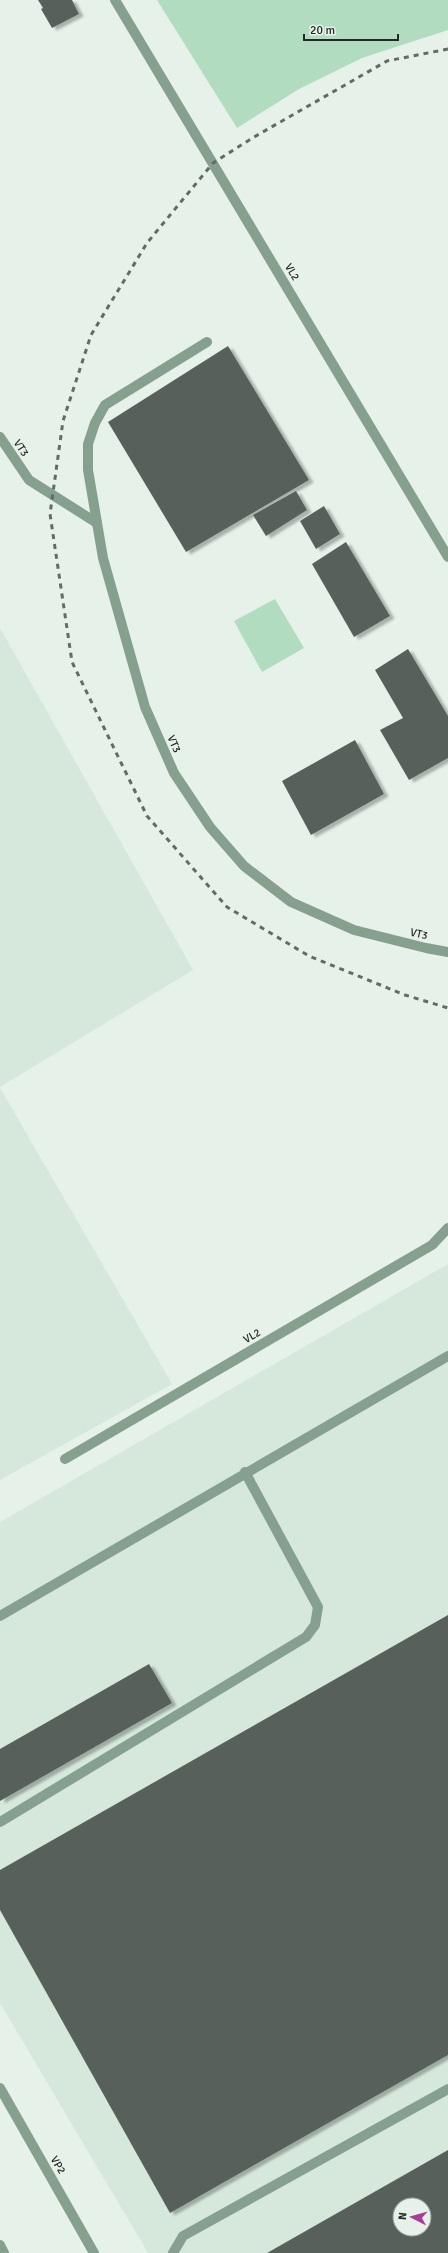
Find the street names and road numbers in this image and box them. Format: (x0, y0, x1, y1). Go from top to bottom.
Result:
street label: VL2 (282, 261, 302, 283)
street label: VT3 (11, 437, 31, 459)
street label: VT3 (164, 733, 184, 755)
street label: VT3 (409, 926, 429, 942)
street label: VL2 (241, 1326, 263, 1346)
street label: VP2 (48, 2154, 68, 2176)

